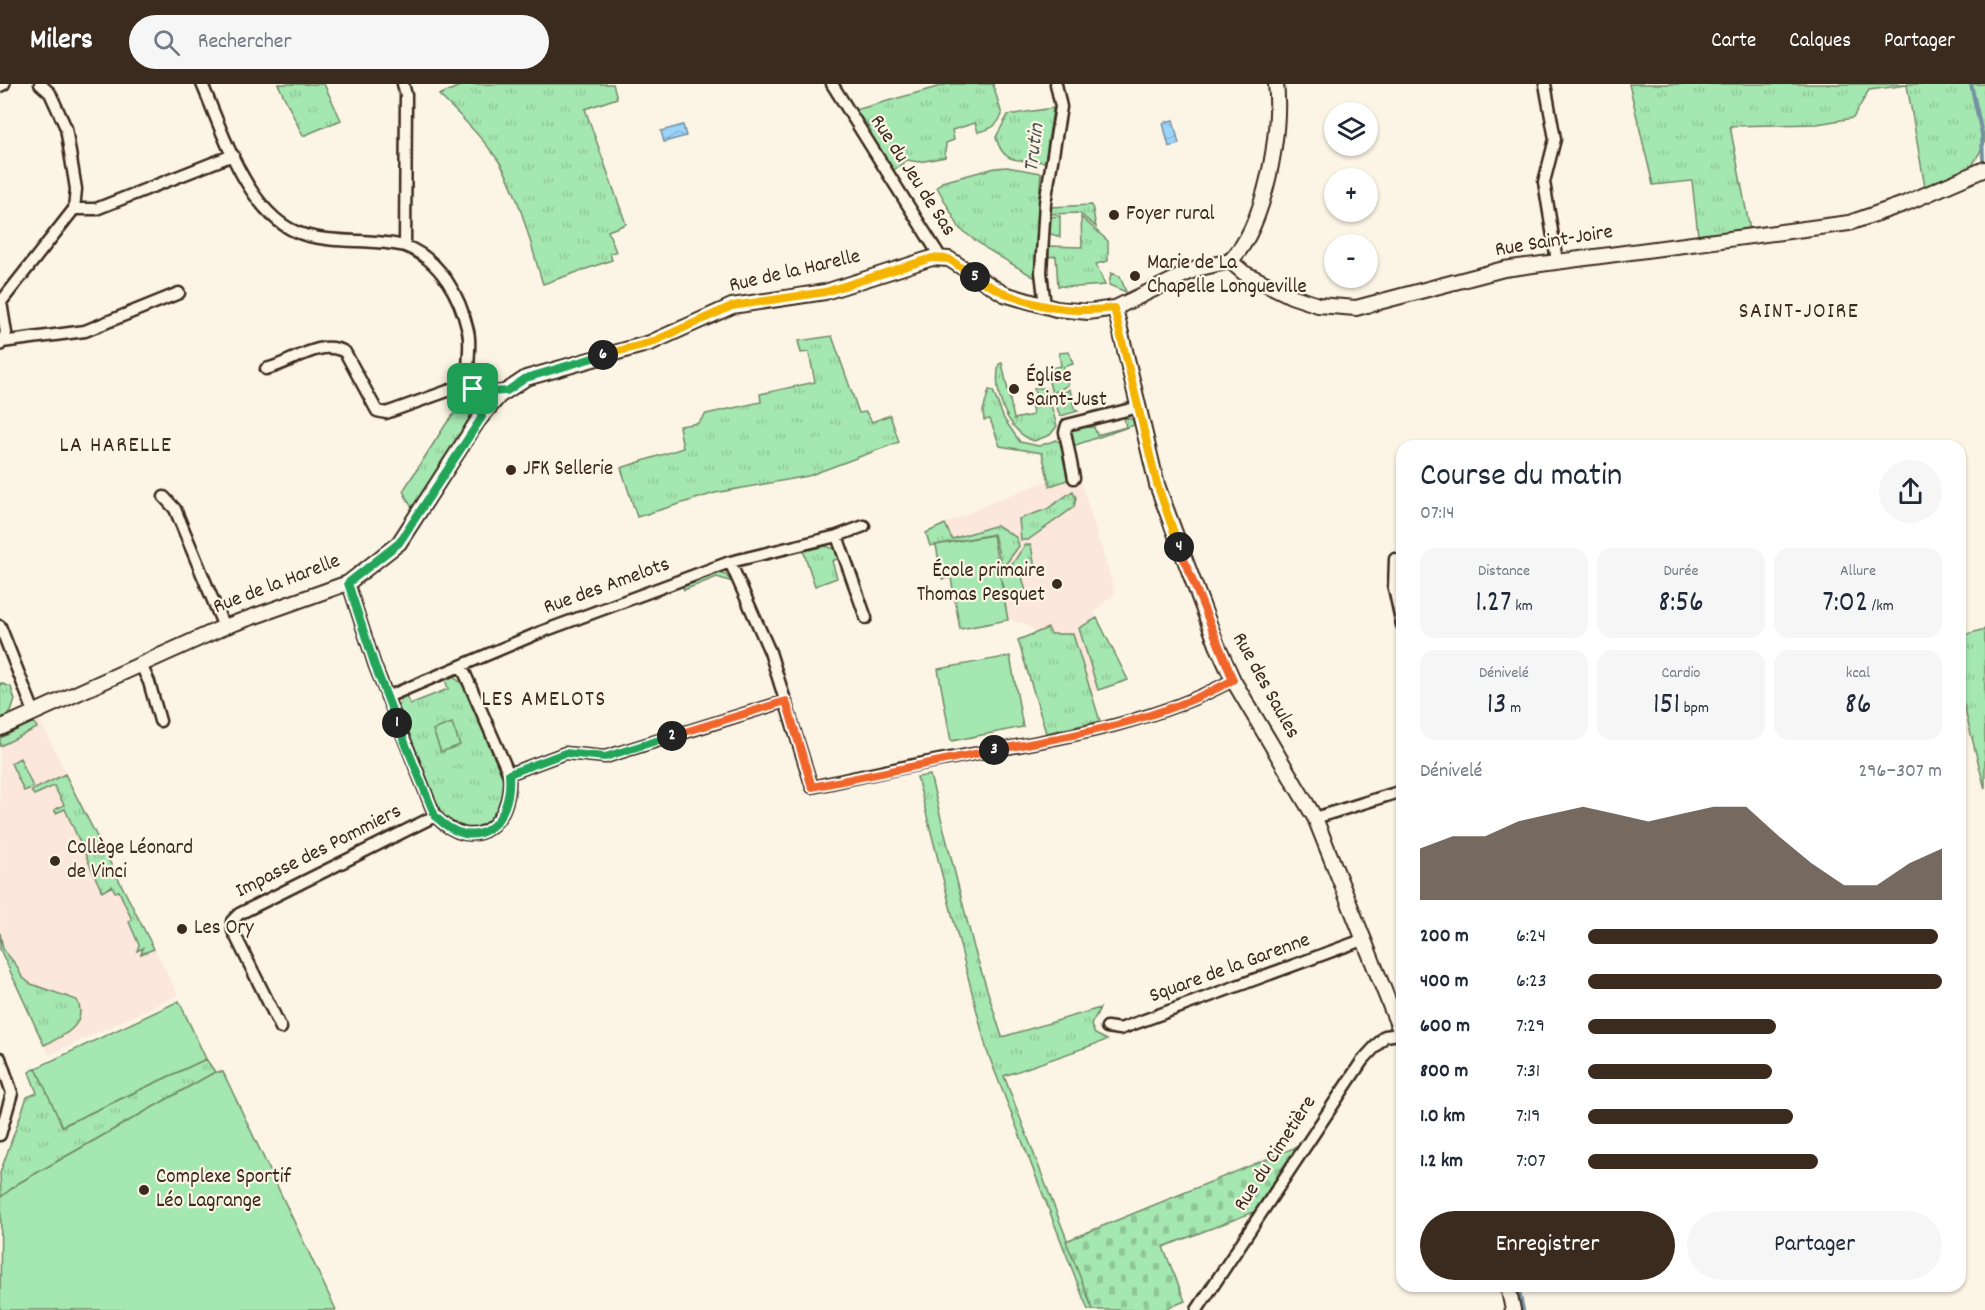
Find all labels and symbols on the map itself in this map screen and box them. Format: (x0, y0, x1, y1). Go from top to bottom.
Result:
street label: Rue du Jeu de Sas (861, 109, 963, 243)
water label: Trutin (1017, 121, 1053, 174)
place label: Foyer rural (1126, 200, 1215, 230)
marker: Foyer rural (1107, 208, 1121, 222)
street label: Rue Saint-Joire (1493, 218, 1615, 266)
street label: Rue de la Harelle (726, 242, 864, 302)
place label: Marie de La Chapelle Longueville (1147, 249, 1307, 303)
pin: 5 (960, 262, 990, 292)
marker: Marie de La Chapelle Longueville (1128, 269, 1142, 283)
district label: SAINT-JOIRE (1739, 297, 1859, 328)
pin: 6 (588, 340, 618, 370)
place label: Église Saint-Just (1026, 362, 1107, 416)
pin (447, 363, 498, 414)
marker: Église Saint-Just (1007, 382, 1021, 396)
district label: LA HARELLE (59, 431, 173, 462)
place label: JFK Sellerie (523, 455, 613, 485)
marker: JFK Sellerie (504, 463, 518, 477)
pin: 4 (1164, 532, 1194, 562)
street label: Rue de la Harelle (209, 547, 345, 623)
street label: Rue des Amelots (540, 550, 674, 624)
place label: École primaire Thomas Pesquet (917, 557, 1045, 611)
marker: École primaire Thomas Pesquet (1050, 577, 1064, 591)
street label: Rue des Saules (1223, 627, 1307, 745)
district label: LES AMELOTS (481, 685, 607, 716)
pin: 1 (382, 708, 412, 738)
pin: 2 (657, 721, 687, 751)
pin: 3 (979, 735, 1009, 765)
street label: Impasse des Pommiers (231, 797, 407, 907)
place label: Collège Léonard de Vinci (67, 834, 193, 888)
marker: Collège Léonard de Vinci (48, 854, 62, 868)
place label: Les Ory (194, 914, 254, 944)
marker: Les Ory (175, 922, 189, 936)
street label: Square de la Garenne (1145, 926, 1315, 1012)
street label: Rue du Cimetière (1227, 1090, 1325, 1218)
place label: Complexe Sportif Léo Lagrange (156, 1163, 292, 1217)
marker: Complexe Sportif Léo Lagrange (137, 1183, 151, 1197)

